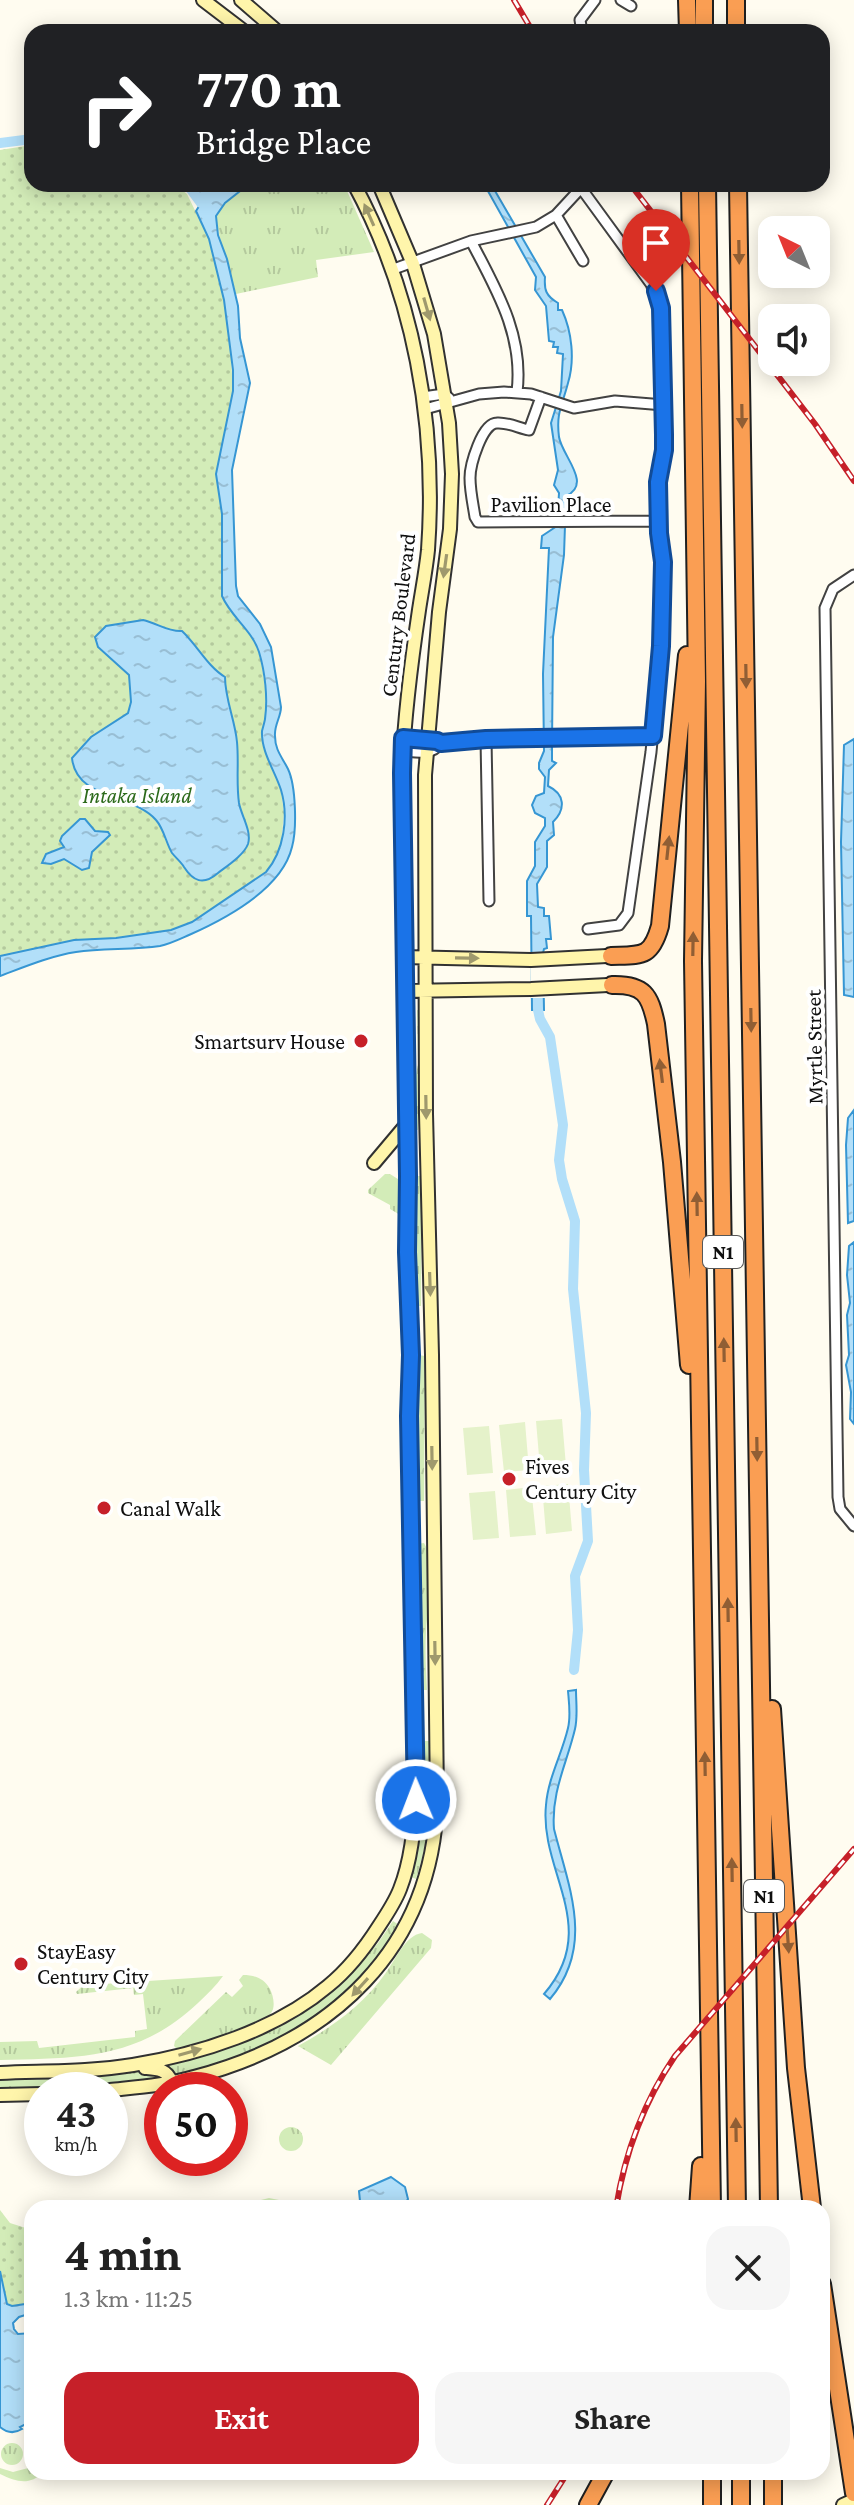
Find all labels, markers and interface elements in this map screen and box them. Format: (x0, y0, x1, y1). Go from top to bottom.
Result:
icon: right (64, 56, 168, 160)
text: 770 m (196, 57, 341, 119)
text: Bridge Place (196, 122, 371, 162)
one-way arrow (362, 203, 375, 227)
pin (622, 209, 690, 291)
north arrow (758, 216, 830, 288)
map controls (758, 216, 830, 376)
icon: arrive (634, 221, 678, 265)
one-way arrow (733, 240, 746, 265)
one-way arrow (421, 296, 433, 321)
button: sound (758, 304, 830, 376)
one-way arrow (736, 404, 748, 429)
street label: Pavilion Place (491, 492, 611, 517)
street label: Century Boulevard (376, 531, 420, 698)
one-way arrow (438, 554, 451, 579)
one-way arrow (740, 664, 752, 689)
park label: Intaka Island (82, 783, 192, 808)
one-way arrow (662, 835, 675, 860)
one-way arrow (687, 931, 700, 956)
one-way arrow (455, 952, 480, 965)
street label: Myrtle Street (800, 989, 827, 1105)
one-way arrow (745, 1008, 757, 1033)
place label: Smartsurv House (194, 1029, 345, 1054)
marker: Smartsurv House (352, 1032, 370, 1050)
one-way arrow (655, 1058, 668, 1083)
one-way arrow (420, 1095, 432, 1120)
one-way arrow (691, 1191, 703, 1216)
road number: N1 (703, 1236, 743, 1268)
one-way arrow (423, 1272, 436, 1297)
one-way arrow (718, 1337, 730, 1362)
one-way arrow (751, 1437, 764, 1462)
one-way arrow (425, 1446, 438, 1471)
place label: Fives Century City (525, 1454, 637, 1504)
marker: Fives Century City (500, 1470, 518, 1488)
place label: Canal Walk (120, 1496, 221, 1521)
marker: Canal Walk (95, 1499, 113, 1517)
one-way arrow (722, 1597, 734, 1622)
one-way arrow (428, 1641, 441, 1666)
one-way arrow (699, 1751, 711, 1776)
position arrow (374, 1758, 458, 1842)
one-way arrow (726, 1857, 738, 1882)
road number: N1 (744, 1880, 784, 1912)
one-way arrow (781, 1929, 794, 1954)
place label: StayEasy Century City (37, 1939, 149, 1989)
marker: StayEasy Century City (12, 1955, 30, 1973)
one-way arrow (352, 1977, 369, 1997)
one-way arrow (178, 2046, 203, 2058)
speed limit sign: 50 (144, 2072, 248, 2176)
text: 43 (56, 2091, 96, 2136)
one-way arrow (730, 2117, 742, 2142)
text: km/h (54, 2133, 98, 2155)
button: close (706, 2226, 790, 2310)
text: 4 min (64, 2227, 181, 2280)
text: 1.3 km · 11:25 (64, 2284, 193, 2313)
button: Exit (64, 2372, 419, 2464)
button: Share (435, 2372, 790, 2464)

